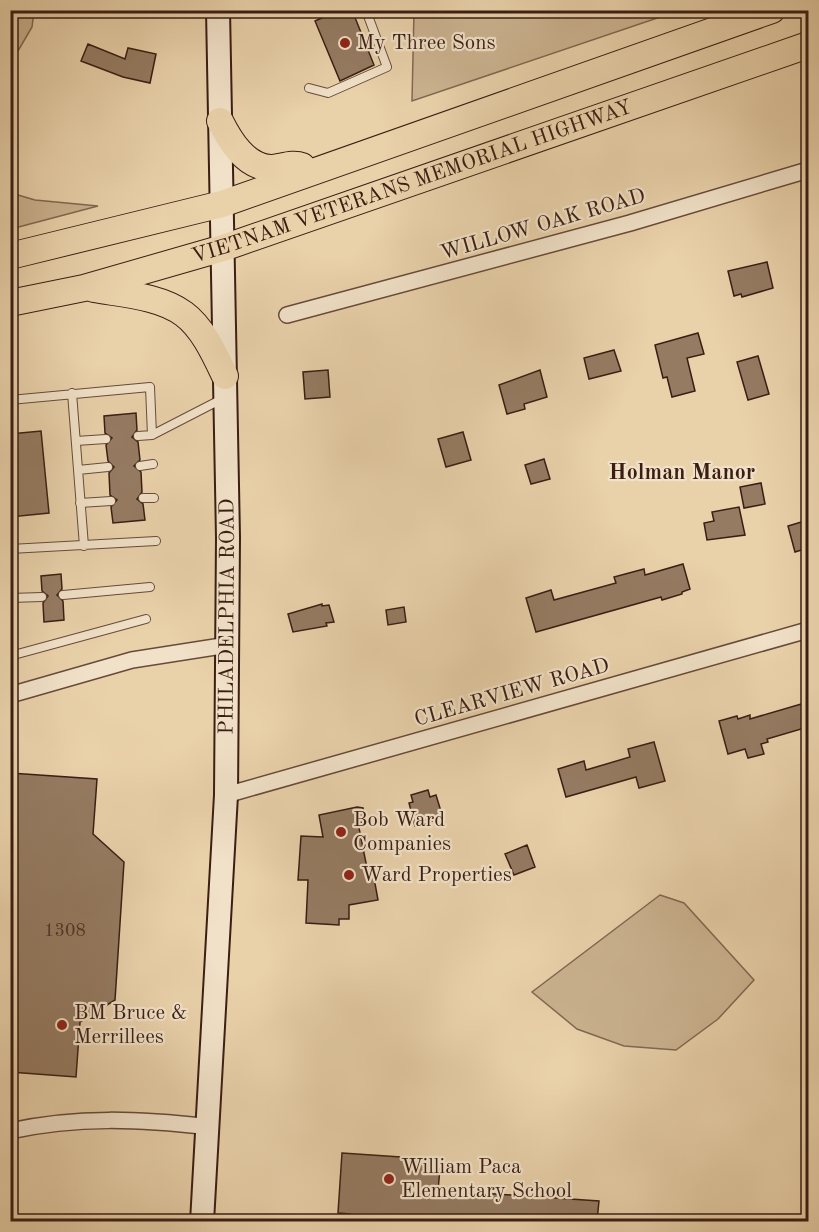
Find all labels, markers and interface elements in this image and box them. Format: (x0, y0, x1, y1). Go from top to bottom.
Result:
place label: My Three Sons (357, 33, 496, 54)
marker: My Three Sons (338, 36, 352, 50)
street label: VIETNAM VETERANS MEMORIAL HIGHWAY (189, 97, 634, 267)
street label: WILLOW OAK ROAD (438, 186, 648, 264)
district label: Holman Manor (609, 462, 755, 484)
street label: PHILADELPHIA ROAD (216, 498, 239, 735)
street label: CLEARVIEW ROAD (412, 655, 612, 731)
place label: Bob Ward Companies (353, 810, 451, 855)
marker: Bob Ward Companies (334, 825, 348, 839)
place label: Ward Properties (361, 865, 512, 886)
marker: Ward Properties (342, 868, 356, 882)
house number: 1308 (44, 922, 86, 940)
place label: BM Bruce & Merrillees (74, 1003, 187, 1048)
marker: BM Bruce & Merrillees (55, 1018, 69, 1032)
place label: William Paca Elementary School (401, 1157, 572, 1202)
marker: William Paca Elementary School (382, 1172, 396, 1186)

